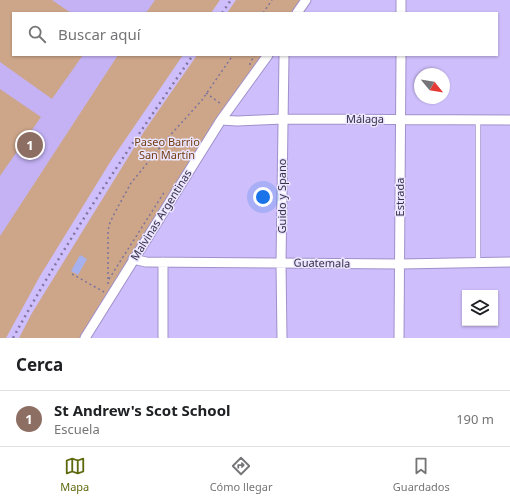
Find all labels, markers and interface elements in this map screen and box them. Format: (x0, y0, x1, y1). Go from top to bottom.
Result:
search box (12, 12, 498, 56)
icon: search (26, 23, 48, 45)
text: Buscar aquí (58, 24, 141, 44)
north arrow (414, 68, 450, 104)
street label: Málaga (346, 111, 384, 126)
pin: 1 (17, 130, 43, 160)
park label: Paseo Barrio San Martín (134, 134, 200, 162)
street label: Guido y Spano (274, 158, 289, 233)
street label: Malvinas Argentinas (126, 166, 195, 263)
street label: Estrada (392, 178, 407, 216)
your location (253, 187, 273, 207)
street label: Guatemala (294, 255, 350, 270)
map controls (462, 290, 498, 326)
button: layers (462, 290, 498, 326)
text: Cerca (16, 353, 63, 376)
text: St Andrew's Scot School (54, 400, 231, 420)
text: 1 (25, 410, 33, 428)
text: 190 m (456, 410, 494, 428)
text: Escuela (54, 420, 100, 438)
tab: Mapa (60, 455, 89, 494)
tab: Cómo llegar (210, 455, 272, 494)
tab: Guardados (393, 455, 450, 494)

